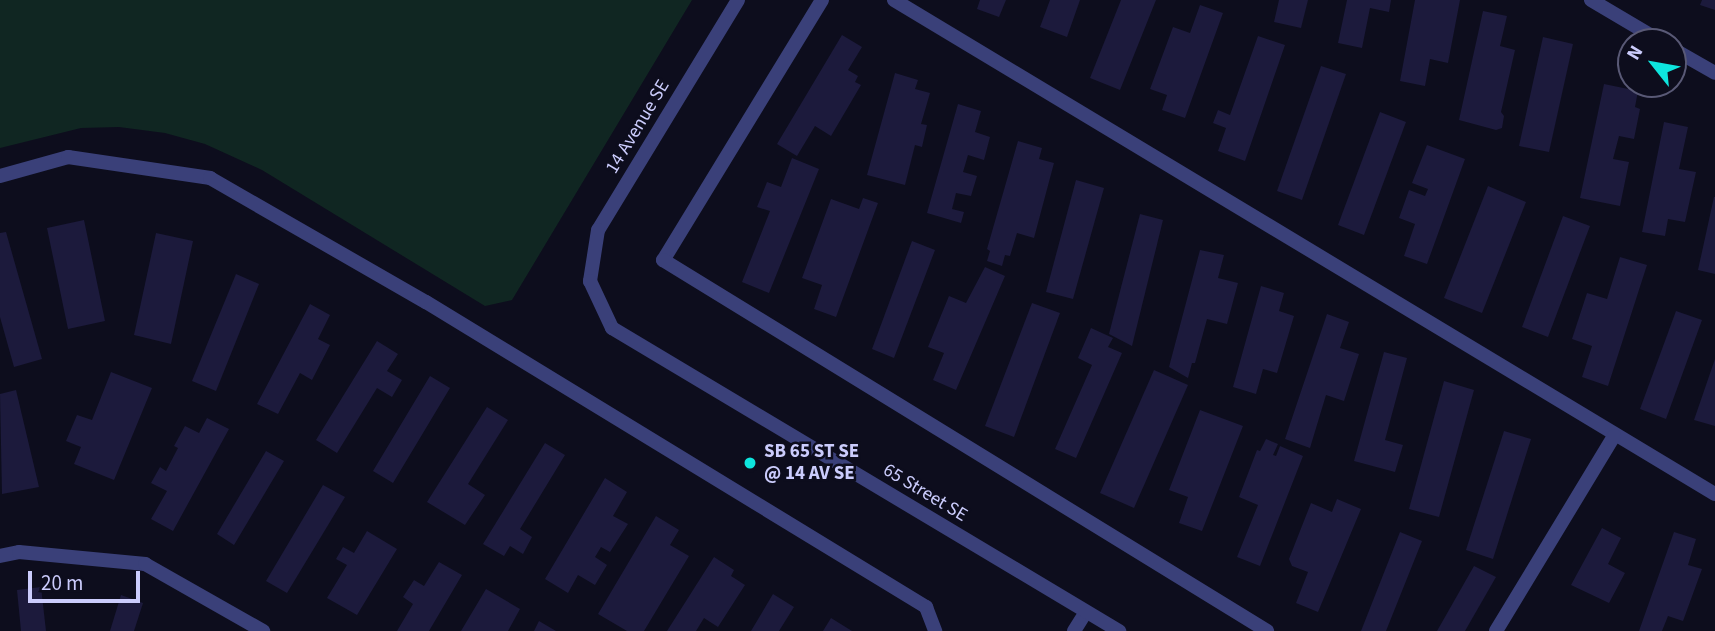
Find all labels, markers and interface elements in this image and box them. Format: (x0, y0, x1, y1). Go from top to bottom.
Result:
north arrow (1617, 28, 1687, 98)
text: N (1620, 41, 1650, 65)
street label: 14 Avenue SE (601, 76, 675, 178)
place label: SB 65 ST SE @ 14 AV SE (764, 441, 859, 485)
marker: SB 65 ST SE @ 14 AV SE (742, 455, 758, 471)
street label: 65 Street SE (879, 459, 971, 527)
scale bar (32, 558, 144, 602)
text: 20 m (41, 568, 83, 598)

